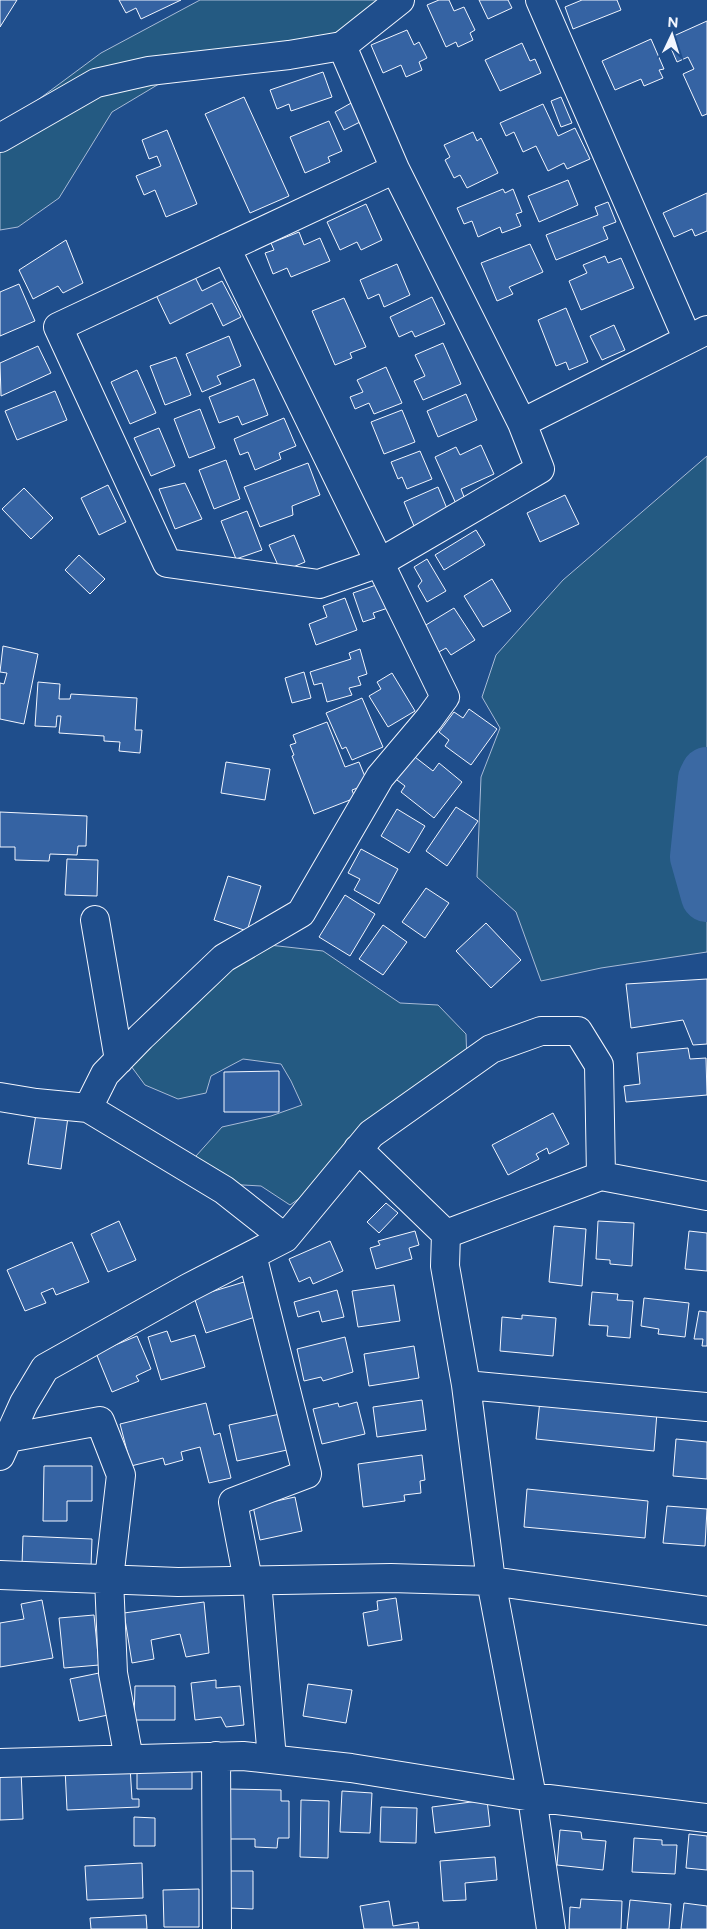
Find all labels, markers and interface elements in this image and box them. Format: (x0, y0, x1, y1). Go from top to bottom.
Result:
north arrow (647, 10, 697, 60)
text: N (667, 14, 679, 31)

